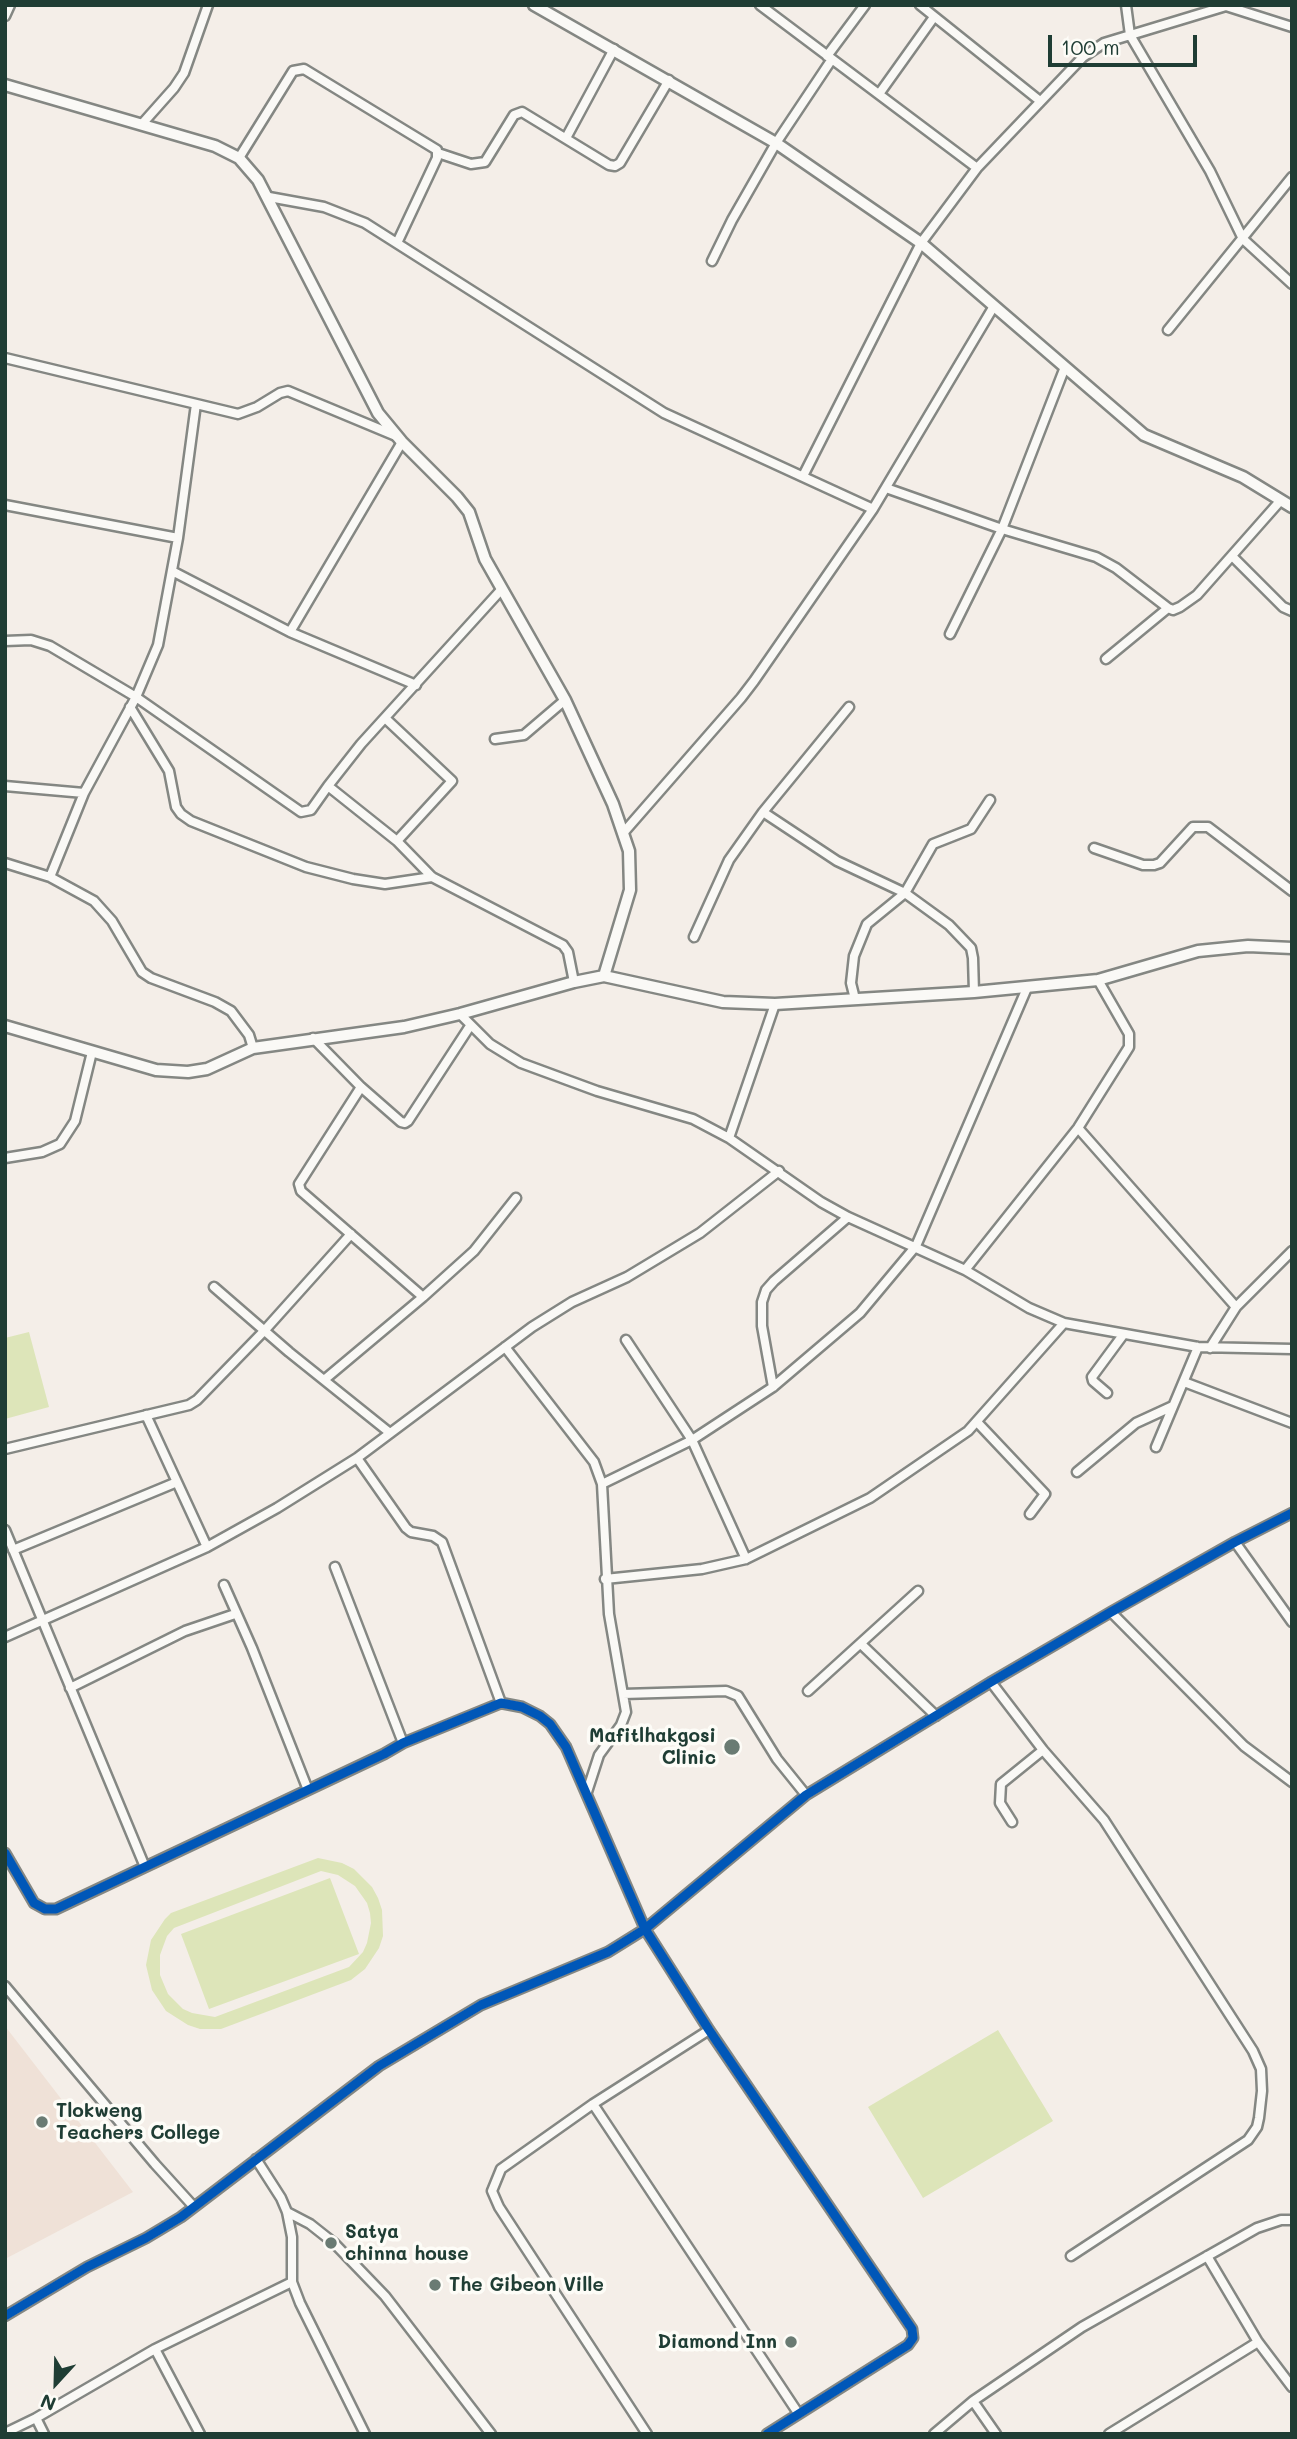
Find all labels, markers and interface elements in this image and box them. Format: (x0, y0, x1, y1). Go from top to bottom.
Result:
scale bar (1052, 21, 1201, 65)
text: 100 m (1061, 33, 1120, 60)
place label: Mafitlhakgosi Clinic (589, 1725, 716, 1769)
marker: Mafitlhakgosi Clinic (722, 1737, 742, 1757)
place label: Tlokweng Teachers College (56, 2100, 220, 2144)
marker: Tlokweng Teachers College (34, 2114, 50, 2130)
place label: Satya chinna house (345, 2221, 468, 2265)
marker: Satya chinna house (323, 2235, 339, 2251)
place label: The Gibeon Ville (449, 2274, 604, 2296)
marker: The Gibeon Ville (427, 2277, 443, 2293)
place label: Diamond Inn (657, 2331, 777, 2353)
marker: Diamond Inn (783, 2334, 799, 2350)
north arrow (21, 2348, 91, 2418)
text: N (37, 2389, 59, 2417)

